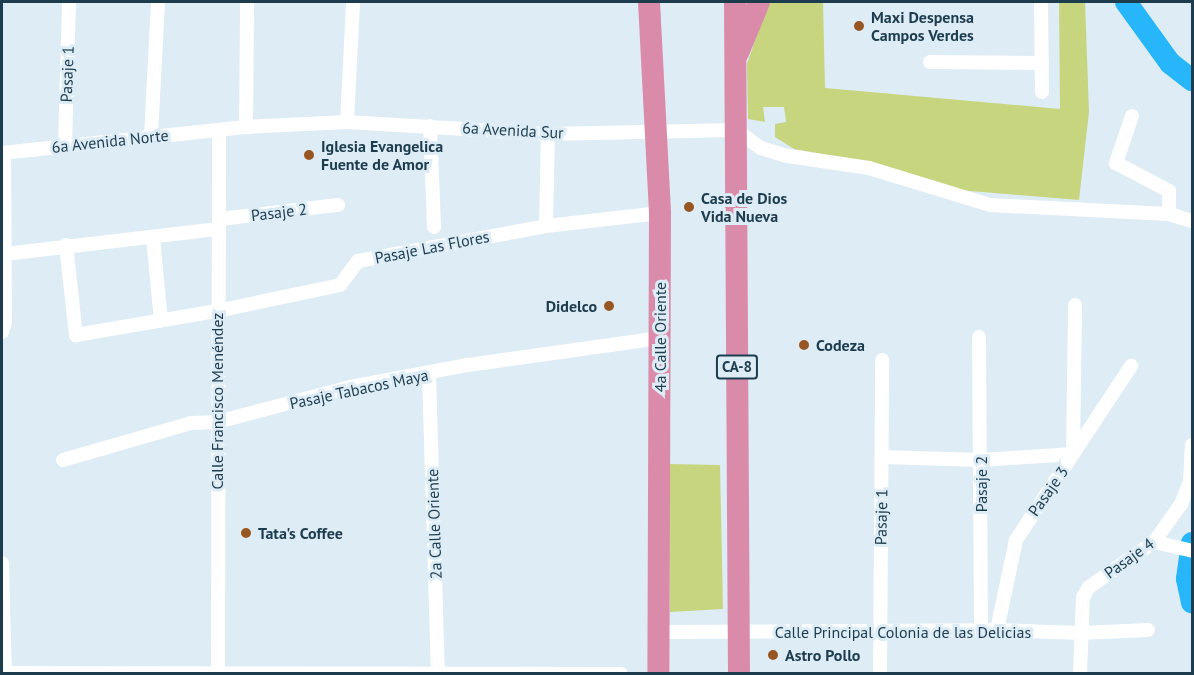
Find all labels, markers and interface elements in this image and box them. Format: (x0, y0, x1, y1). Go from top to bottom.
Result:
place label: Maxi Despensa Campos Verdes (871, 7, 974, 45)
marker: Maxi Despensa Campos Verdes (852, 19, 866, 33)
street label: Pasaje 1 (56, 45, 78, 103)
street label: 6a Avenida Sur (462, 118, 564, 142)
street label: 6a Avenida Norte (50, 125, 170, 157)
place label: Iglesia Evangelica Fuente de Amor (321, 136, 443, 174)
marker: Iglesia Evangelica Fuente de Amor (302, 148, 316, 162)
place label: Casa de Dios Vida Nueva (701, 188, 787, 226)
street label: Pasaje 2 (250, 199, 308, 225)
marker: Casa de Dios Vida Nueva (682, 200, 696, 214)
street label: Pasaje Las Flores (373, 226, 491, 268)
street label: 4a Calle Oriente (650, 282, 670, 392)
place label: Didelco (546, 296, 597, 316)
marker: Didelco (602, 299, 616, 313)
street label: Calle Francisco Menéndez (207, 312, 227, 490)
place label: Codeza (816, 335, 865, 355)
marker: Codeza (797, 338, 811, 352)
road number: CA-8 (714, 355, 760, 379)
street label: Pasaje Tabacos Maya (288, 365, 430, 413)
street label: Pasaje 2 (971, 456, 991, 512)
street label: Pasaje 3 (1024, 462, 1072, 520)
street label: 2a Calle Oriente (422, 468, 446, 580)
street label: Pasaje 1 (871, 489, 891, 545)
place label: Tata's Coffee (258, 523, 343, 543)
marker: Tata's Coffee (239, 526, 253, 540)
street label: Pasaje 4 (1101, 534, 1157, 582)
street label: Calle Principal Colonia de las Delicias (775, 622, 1031, 642)
place label: Astro Pollo (785, 645, 860, 665)
marker: Astro Pollo (766, 648, 780, 662)

